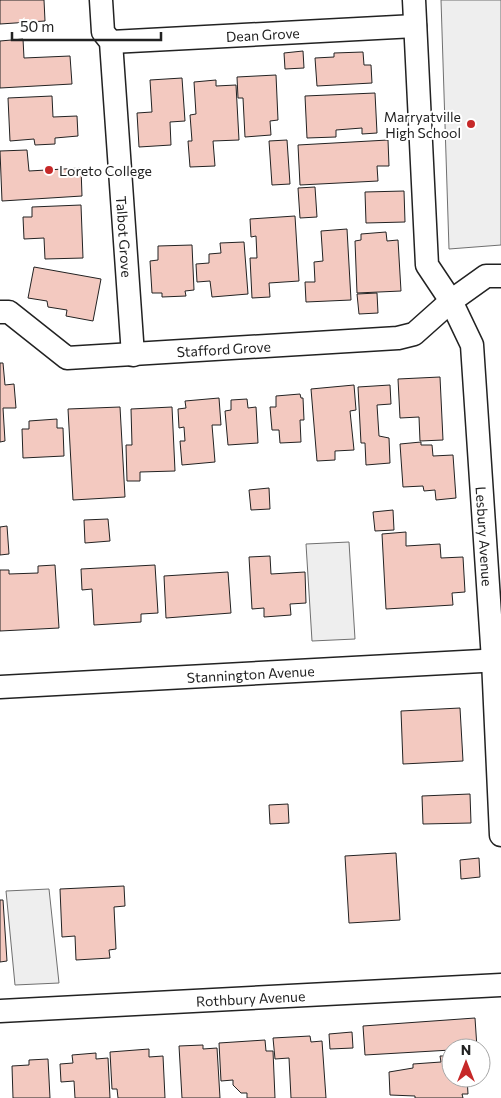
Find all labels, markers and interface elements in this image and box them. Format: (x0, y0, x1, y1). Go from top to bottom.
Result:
scale bar (12, 10, 161, 42)
text: 50 m (20, 17, 54, 35)
street label: Dean Grove (225, 24, 300, 44)
place label: Marryatville High School (384, 108, 461, 141)
marker: Marryatville High School (465, 118, 477, 130)
place label: Loreto College (59, 162, 152, 179)
marker: Loreto College (43, 164, 55, 176)
street label: Talbot Grove (113, 195, 136, 278)
street label: Stafford Grove (176, 337, 271, 360)
street label: Lesbury Avenue (473, 486, 497, 587)
street label: Stannington Avenue (186, 662, 315, 685)
street label: Rothbury Avenue (196, 987, 306, 1009)
north arrow (441, 1038, 491, 1088)
text: N (461, 1041, 471, 1058)

